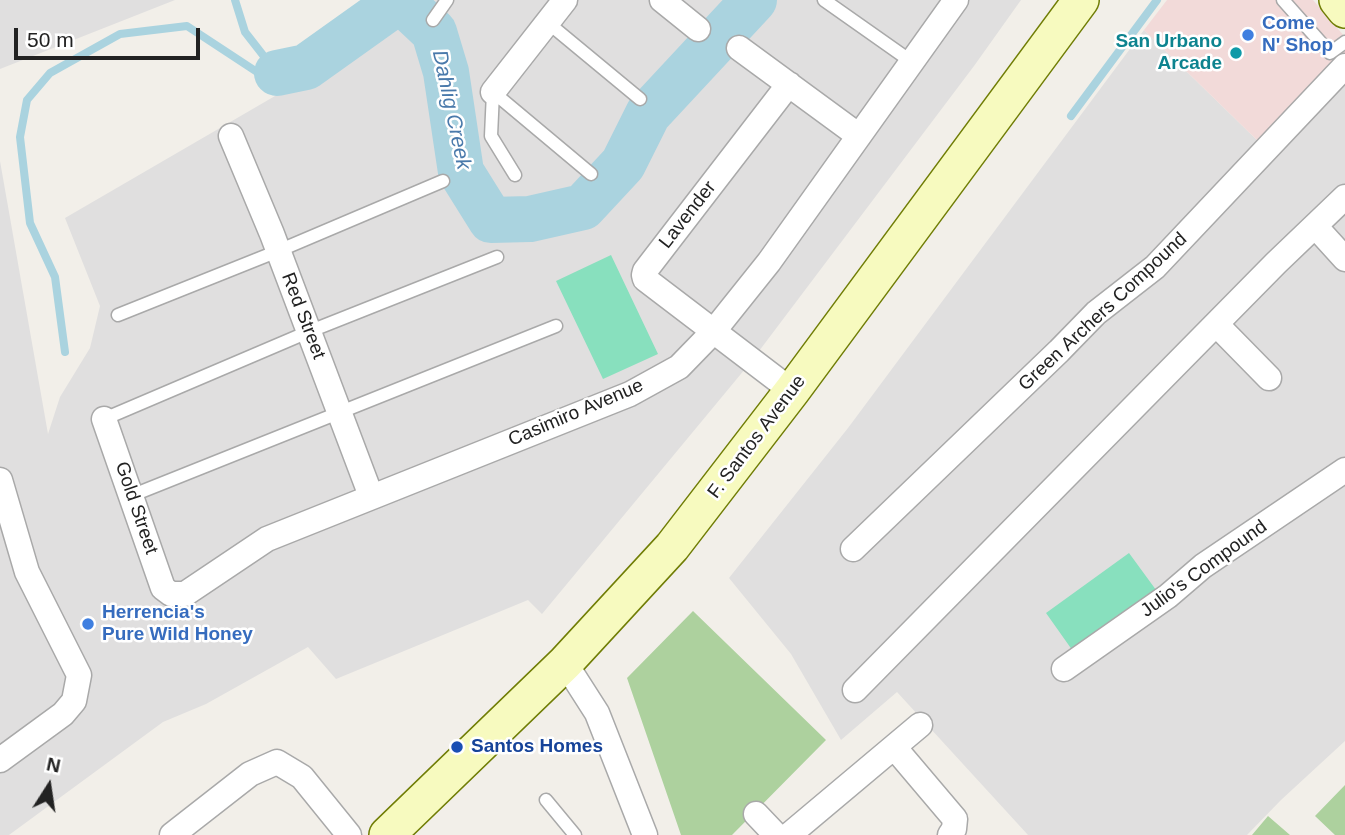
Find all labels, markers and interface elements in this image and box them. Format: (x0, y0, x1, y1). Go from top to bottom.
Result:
place label: Come N' Shop (1262, 13, 1333, 57)
scale bar (18, 14, 203, 58)
marker: Come N' Shop (1240, 27, 1256, 43)
text: 50 m (27, 28, 74, 51)
place label: San Urbano Arcade (1115, 31, 1222, 75)
marker: San Urbano Arcade (1228, 45, 1244, 61)
water label: Dahlig Creek (426, 48, 476, 172)
street label: Lavender (655, 177, 721, 253)
street label: Green Archers Compound (1014, 228, 1192, 396)
street label: Red Street (276, 270, 330, 362)
street label: F. Santos Avenue (703, 371, 811, 503)
street label: Casimiro Avenue (505, 374, 647, 452)
street label: Gold Street (110, 459, 162, 557)
street label: Julio's Compound (1136, 516, 1272, 622)
place label: Herrencia's Pure Wild Honey (102, 602, 253, 646)
marker: Herrencia's Pure Wild Honey (80, 616, 96, 632)
place label: Santos Homes (471, 736, 603, 758)
marker: Santos Homes (449, 739, 465, 755)
north arrow (14, 751, 84, 821)
text: N (45, 753, 62, 777)

